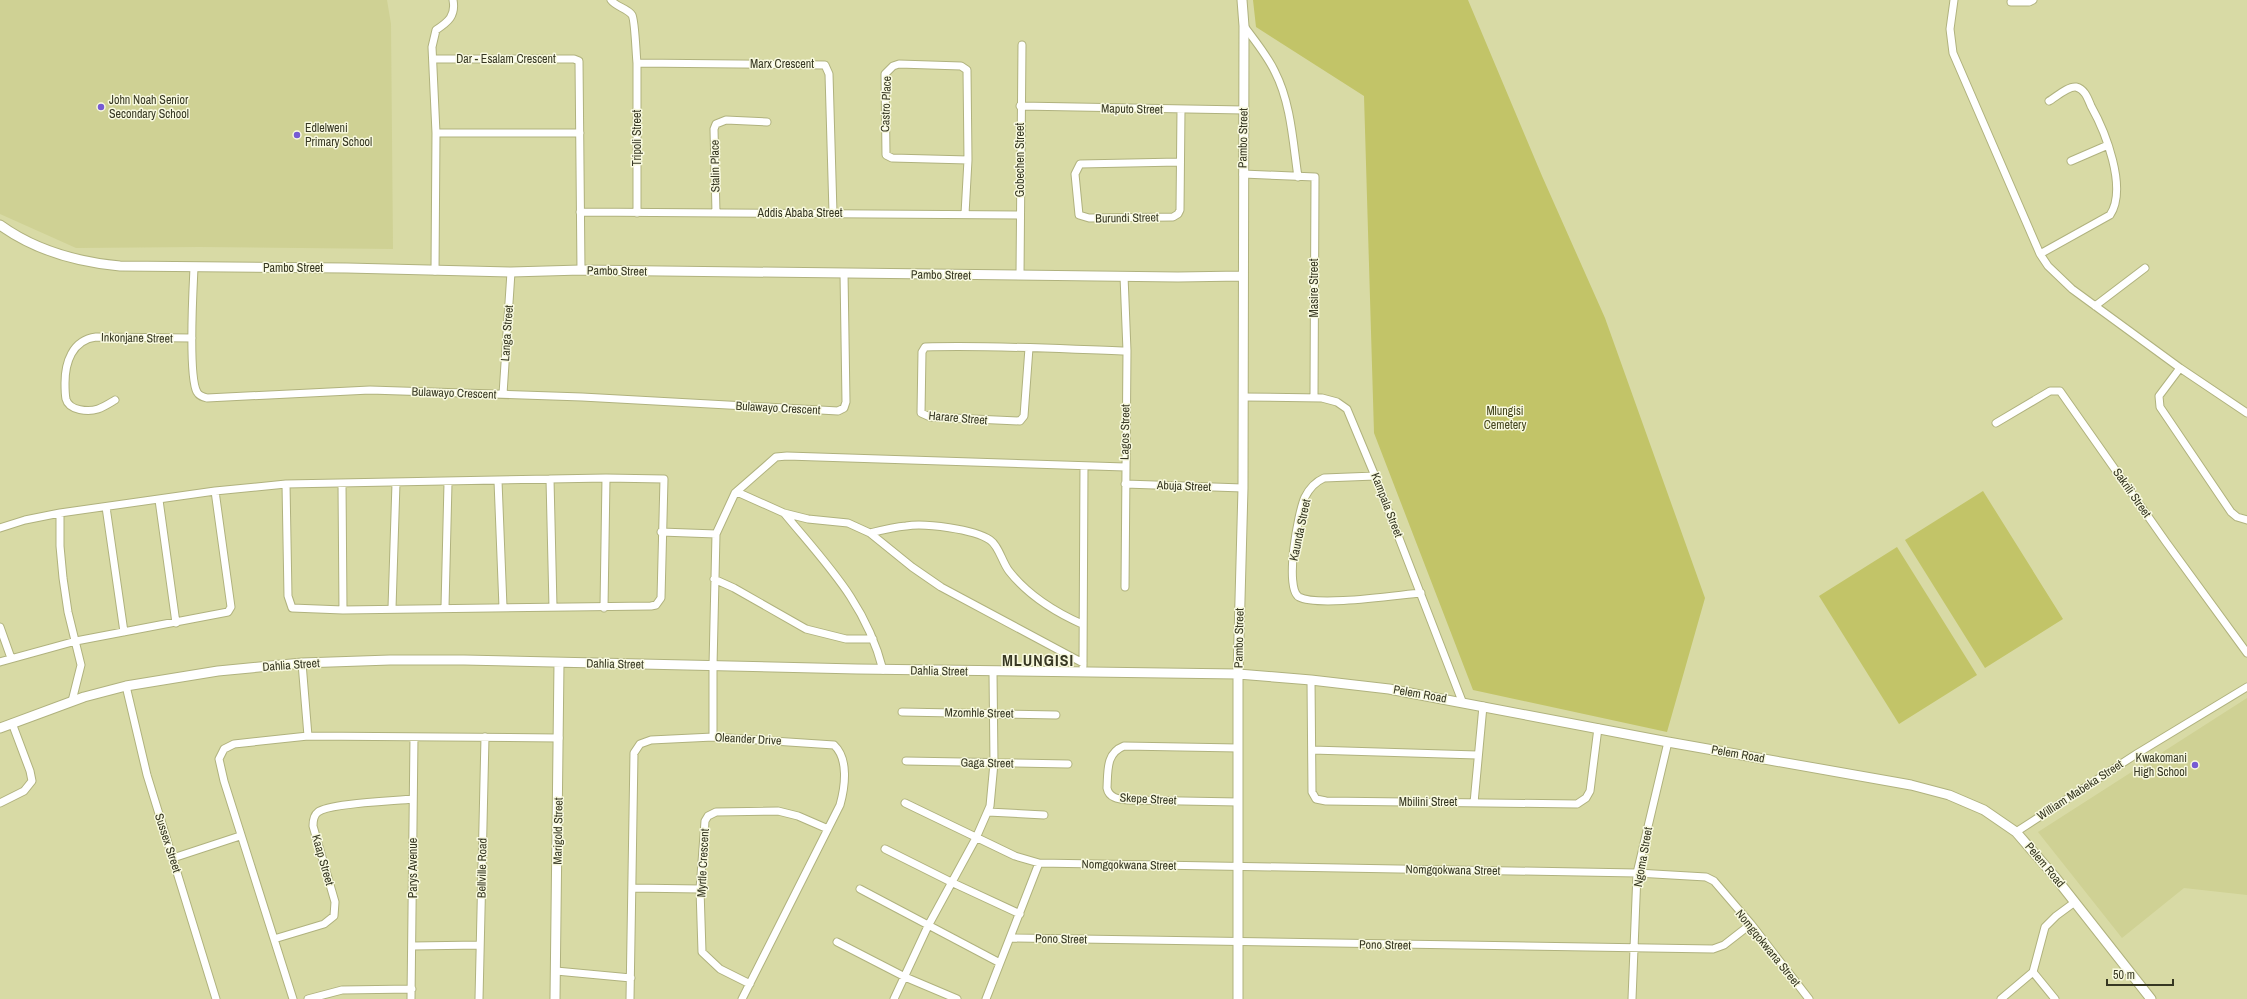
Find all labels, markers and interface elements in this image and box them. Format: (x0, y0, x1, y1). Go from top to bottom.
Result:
street label: Dar - Esalam Crescent (456, 51, 556, 67)
street label: Marx Crescent (750, 56, 814, 72)
street label: Castro Place (877, 76, 895, 132)
place label: John Noah Senior Secondary School (109, 92, 189, 122)
street label: Maputo Street (1101, 100, 1163, 118)
marker: John Noah Senior Secondary School (96, 102, 106, 112)
street label: Pambo Street (1234, 108, 1252, 168)
street label: Tripoli Street (629, 109, 645, 166)
place label: Edlelweni Primary School (305, 120, 372, 150)
street label: Gobechen Street (1012, 123, 1028, 197)
marker: Edlelweni Primary School (292, 130, 302, 140)
street label: Stalin Place (707, 140, 723, 192)
street label: Addis Ababa Street (757, 205, 843, 221)
street label: Burundi Street (1095, 209, 1159, 227)
street label: Masire Street (1306, 258, 1322, 318)
street label: Pambo Street (263, 260, 323, 276)
street label: Pambo Street (587, 262, 647, 280)
street label: Pambo Street (911, 266, 971, 284)
street label: Langa Street (497, 304, 517, 362)
street label: Inkonjane Street (101, 329, 173, 347)
street label: Bulawayo Crescent (411, 384, 497, 402)
street label: Bulawayo Crescent (735, 398, 821, 418)
park label: Mlungisi Cemetery (1484, 403, 1526, 433)
street label: Lagos Street (1117, 404, 1133, 460)
street label: Harare Street (928, 407, 988, 429)
street label: Sakrili Street (2109, 465, 2155, 521)
street label: Kampala Street (1367, 470, 1407, 540)
street label: Abuja Street (1156, 477, 1212, 495)
street label: Kaunda Street (1286, 497, 1314, 562)
street label: Pambo Street (1230, 608, 1248, 668)
district label: MLUNGISI (1002, 649, 1074, 671)
street label: Dahlia Street (262, 655, 320, 675)
street label: Dahlia Street (586, 656, 644, 673)
street label: Dahlia Street (910, 663, 968, 680)
street label: Pelem Road (1392, 681, 1448, 707)
street label: Mzomhle Street (944, 704, 1014, 722)
street label: Oleander Drive (714, 729, 782, 749)
street label: Pelem Road (1710, 741, 1766, 767)
place label: Kwakomani High School (2133, 750, 2187, 780)
street label: Gaga Street (960, 755, 1014, 771)
street label: William Mabeka Street (2034, 756, 2126, 824)
marker: Kwakomani High School (2190, 760, 2200, 770)
street label: Skepe Street (1119, 790, 1177, 808)
street label: Mbilini Street (1399, 794, 1458, 810)
street label: Marigold Street (549, 797, 567, 865)
street label: Sussex Street (151, 811, 185, 875)
street label: Ngoma Street (1630, 825, 1656, 888)
street label: Myrtle Crescent (693, 828, 713, 898)
street label: Kaap Street (308, 833, 338, 887)
street label: Parys Avenue (405, 838, 421, 898)
street label: Bellville Road (473, 838, 491, 898)
street label: Pelem Road (2021, 839, 2069, 891)
street label: Nomgqokwana Street (1082, 856, 1177, 874)
street label: Nomgqokwana Street (1406, 861, 1501, 879)
street label: Nomgqokwana Street (1732, 906, 1804, 990)
street label: Pono Street (1035, 931, 1087, 947)
street label: Pono Street (1359, 937, 1411, 953)
scale bar (2107, 961, 2173, 987)
text: 50 m (2113, 967, 2135, 983)

